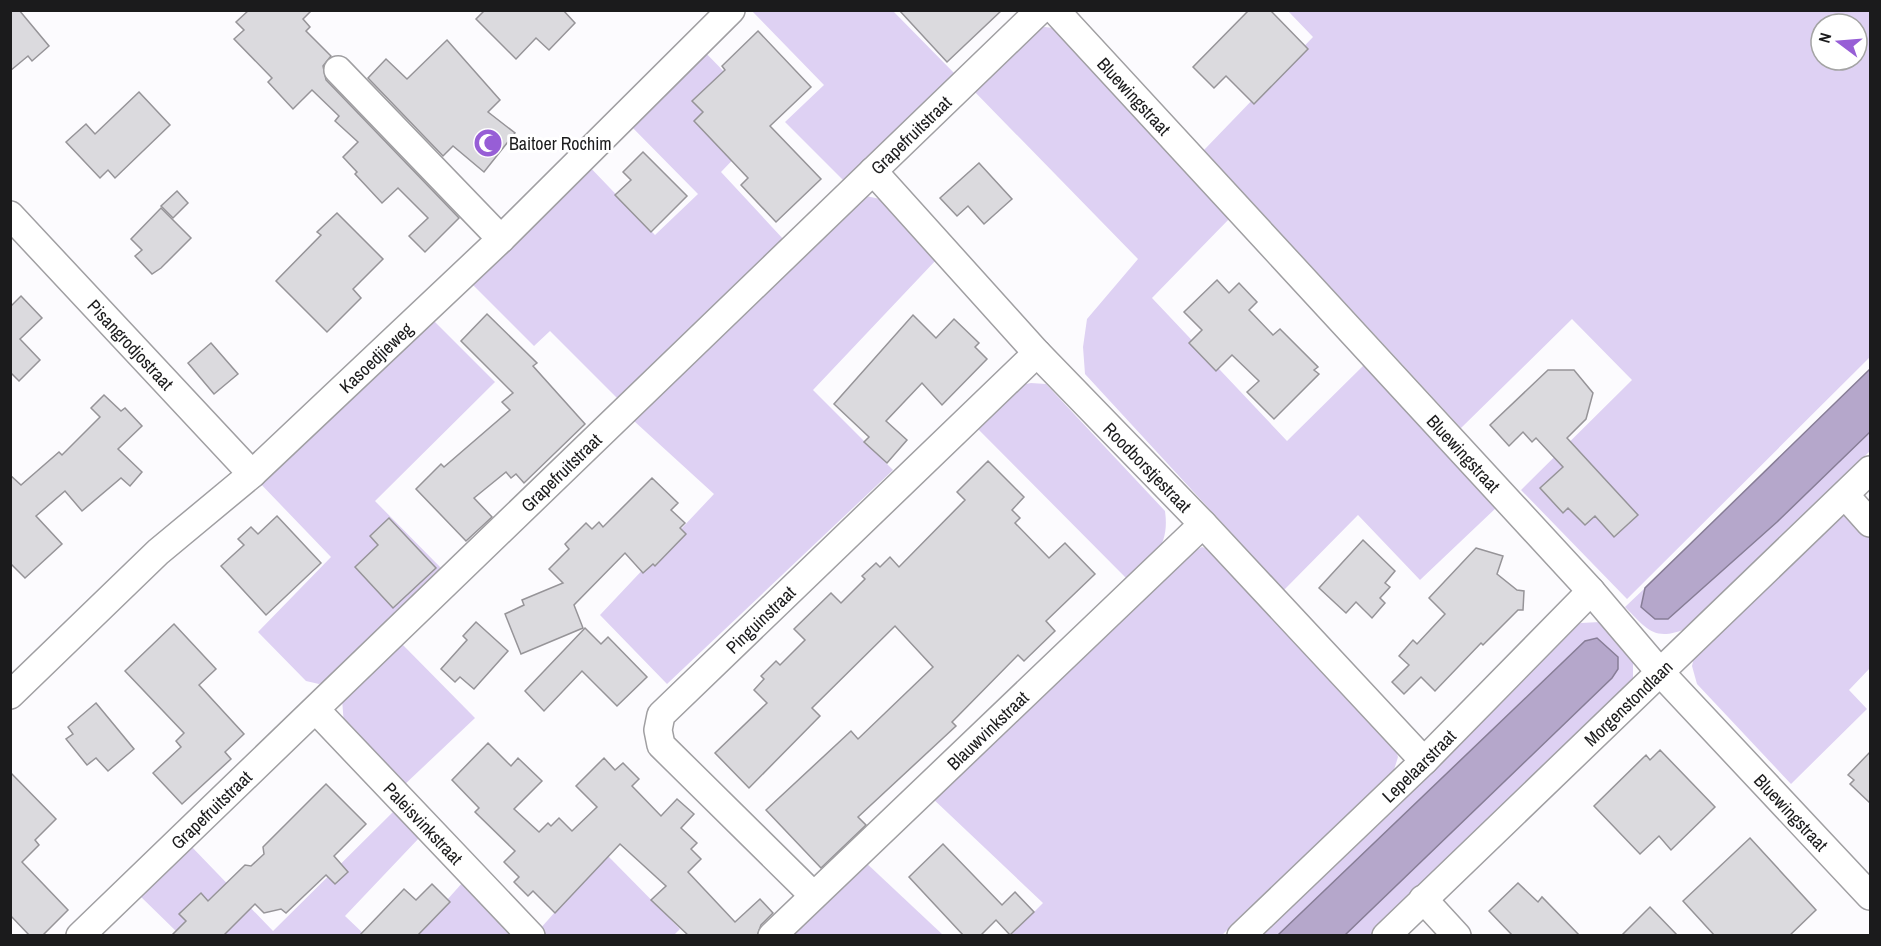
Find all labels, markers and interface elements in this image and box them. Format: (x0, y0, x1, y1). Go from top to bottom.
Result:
north arrow (1809, 12, 1869, 72)
text: N (1813, 30, 1836, 45)
street label: Bluewingstraat (1092, 52, 1177, 140)
street label: Grapefruitstraat (865, 90, 957, 180)
mosque icon: Baitoer Rochim (472, 127, 504, 159)
place label: Baitoer Rochim (509, 131, 612, 156)
street label: Pisangrodjostraat (82, 293, 180, 395)
street label: Kasoedjieweg (333, 316, 419, 398)
street label: Bluewingstraat (1422, 409, 1506, 498)
street label: Roodborstjestraat (1098, 417, 1197, 518)
street label: Grapefruitstraat (515, 427, 607, 517)
street label: Pinguinstraat (720, 580, 801, 659)
street label: Morgenstondlaan (1578, 654, 1678, 752)
street label: Blauwvinkstraat (941, 685, 1034, 775)
street label: Lepelaarstraat (1376, 724, 1461, 808)
street label: Grapefruitstraat (165, 765, 257, 855)
street label: Bluewingstraat (1749, 768, 1834, 856)
street label: Paleisvinkstraat (378, 776, 469, 870)

